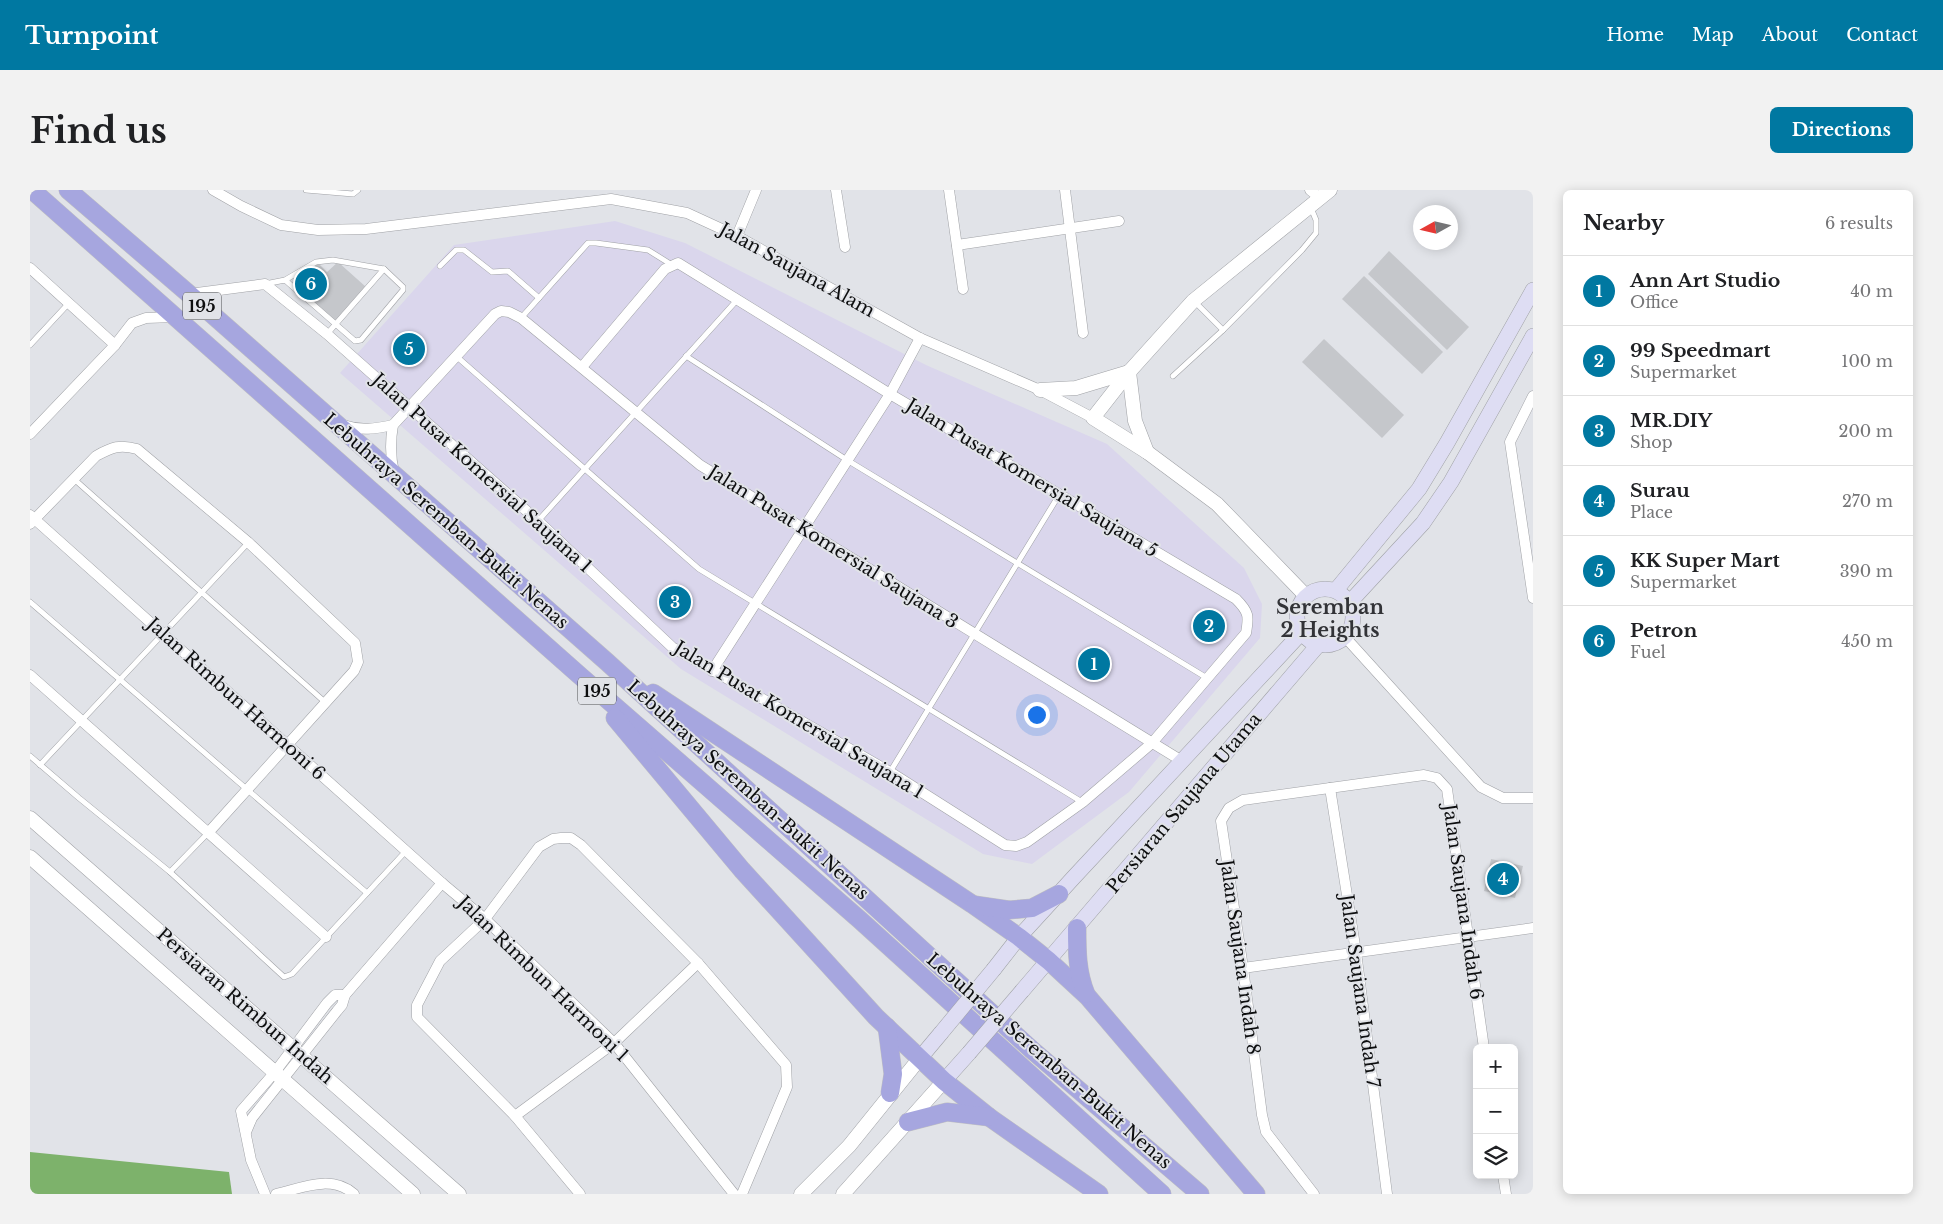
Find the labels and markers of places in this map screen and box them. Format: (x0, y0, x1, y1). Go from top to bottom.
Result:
pin: 6 (295, 265, 327, 303)
pin: 5 (393, 330, 425, 368)
pin: 3 (659, 583, 691, 621)
pin: 2 (1193, 607, 1225, 645)
pin: 1 (1078, 645, 1110, 683)
pin: 4 (1487, 860, 1519, 898)

